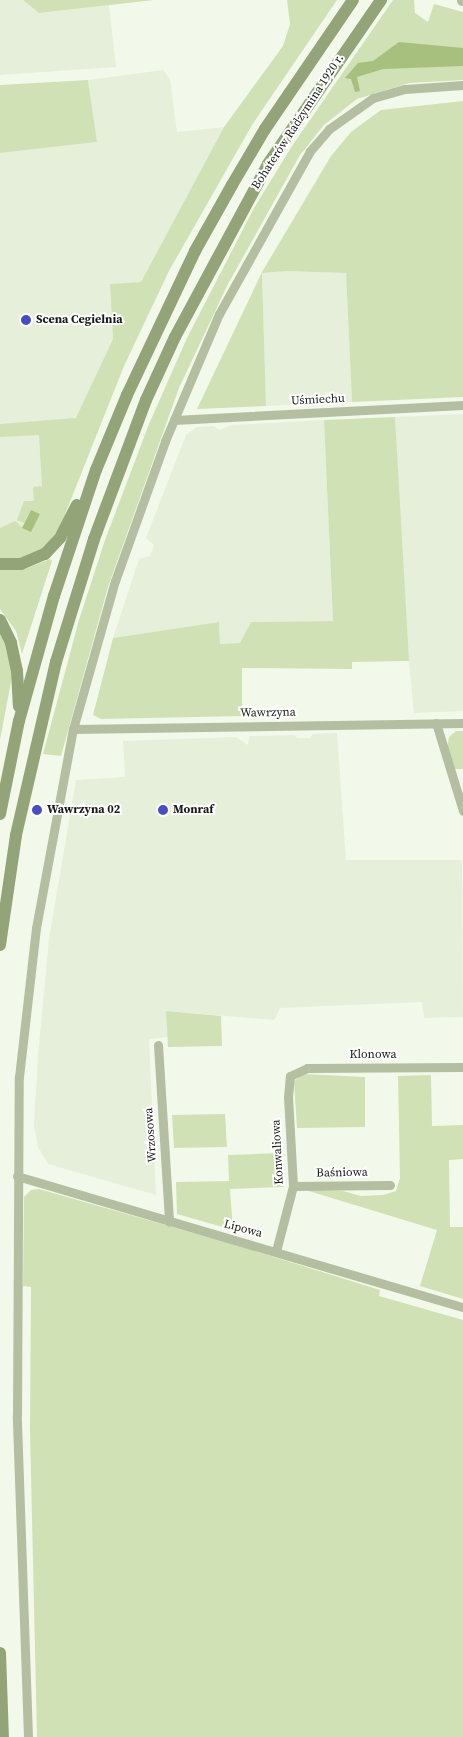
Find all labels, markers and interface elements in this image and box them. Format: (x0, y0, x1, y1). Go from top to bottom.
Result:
street label: Bohaterów Radzymina 1920 r. (249, 52, 347, 192)
place label: Scena Cegielnia (36, 313, 123, 327)
marker: Scena Cegielnia (20, 314, 32, 326)
street label: Uśmiechu (291, 391, 345, 409)
street label: Wawrzyna (240, 705, 296, 721)
place label: Wawrzyna 02 (47, 803, 120, 817)
place label: Monraf (173, 803, 214, 817)
marker: Wawrzyna 02 (31, 804, 43, 816)
marker: Monraf (157, 804, 169, 816)
street label: Klonowa (349, 1048, 397, 1062)
street label: Wrzosowa (142, 1107, 160, 1163)
street label: Konwaliowa (269, 1119, 287, 1185)
street label: Baśniowa (316, 1165, 368, 1181)
street label: Lipowa (222, 1217, 264, 1241)

